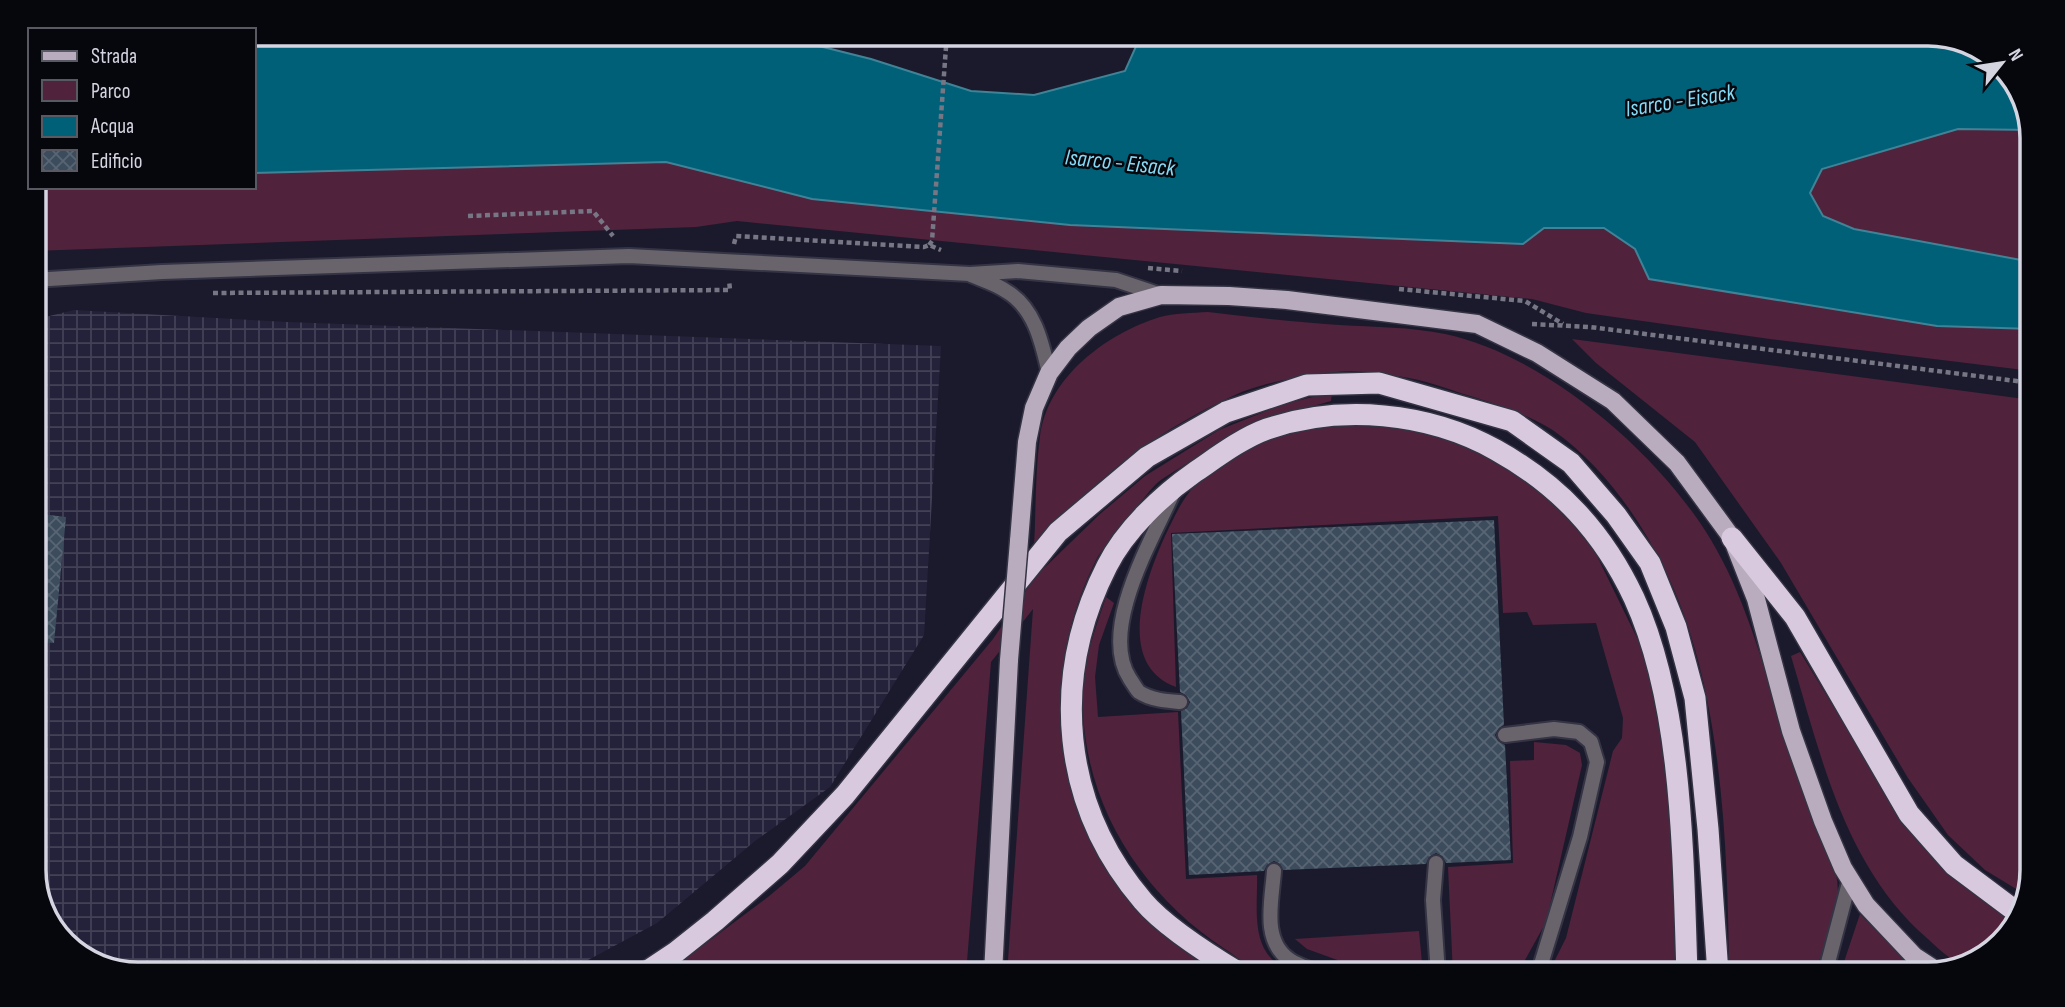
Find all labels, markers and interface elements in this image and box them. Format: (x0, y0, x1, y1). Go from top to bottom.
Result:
legend (28, 28, 256, 189)
north arrow (1967, 28, 2037, 98)
text: Strada (91, 44, 137, 69)
text: N (2003, 45, 2028, 65)
water label: Isarco - Eisack (1623, 78, 1738, 123)
text: Parco (91, 79, 130, 104)
text: Acqua (90, 114, 134, 139)
water label: Isarco - Eisack (1064, 143, 1178, 183)
text: Edificio (91, 149, 142, 174)

